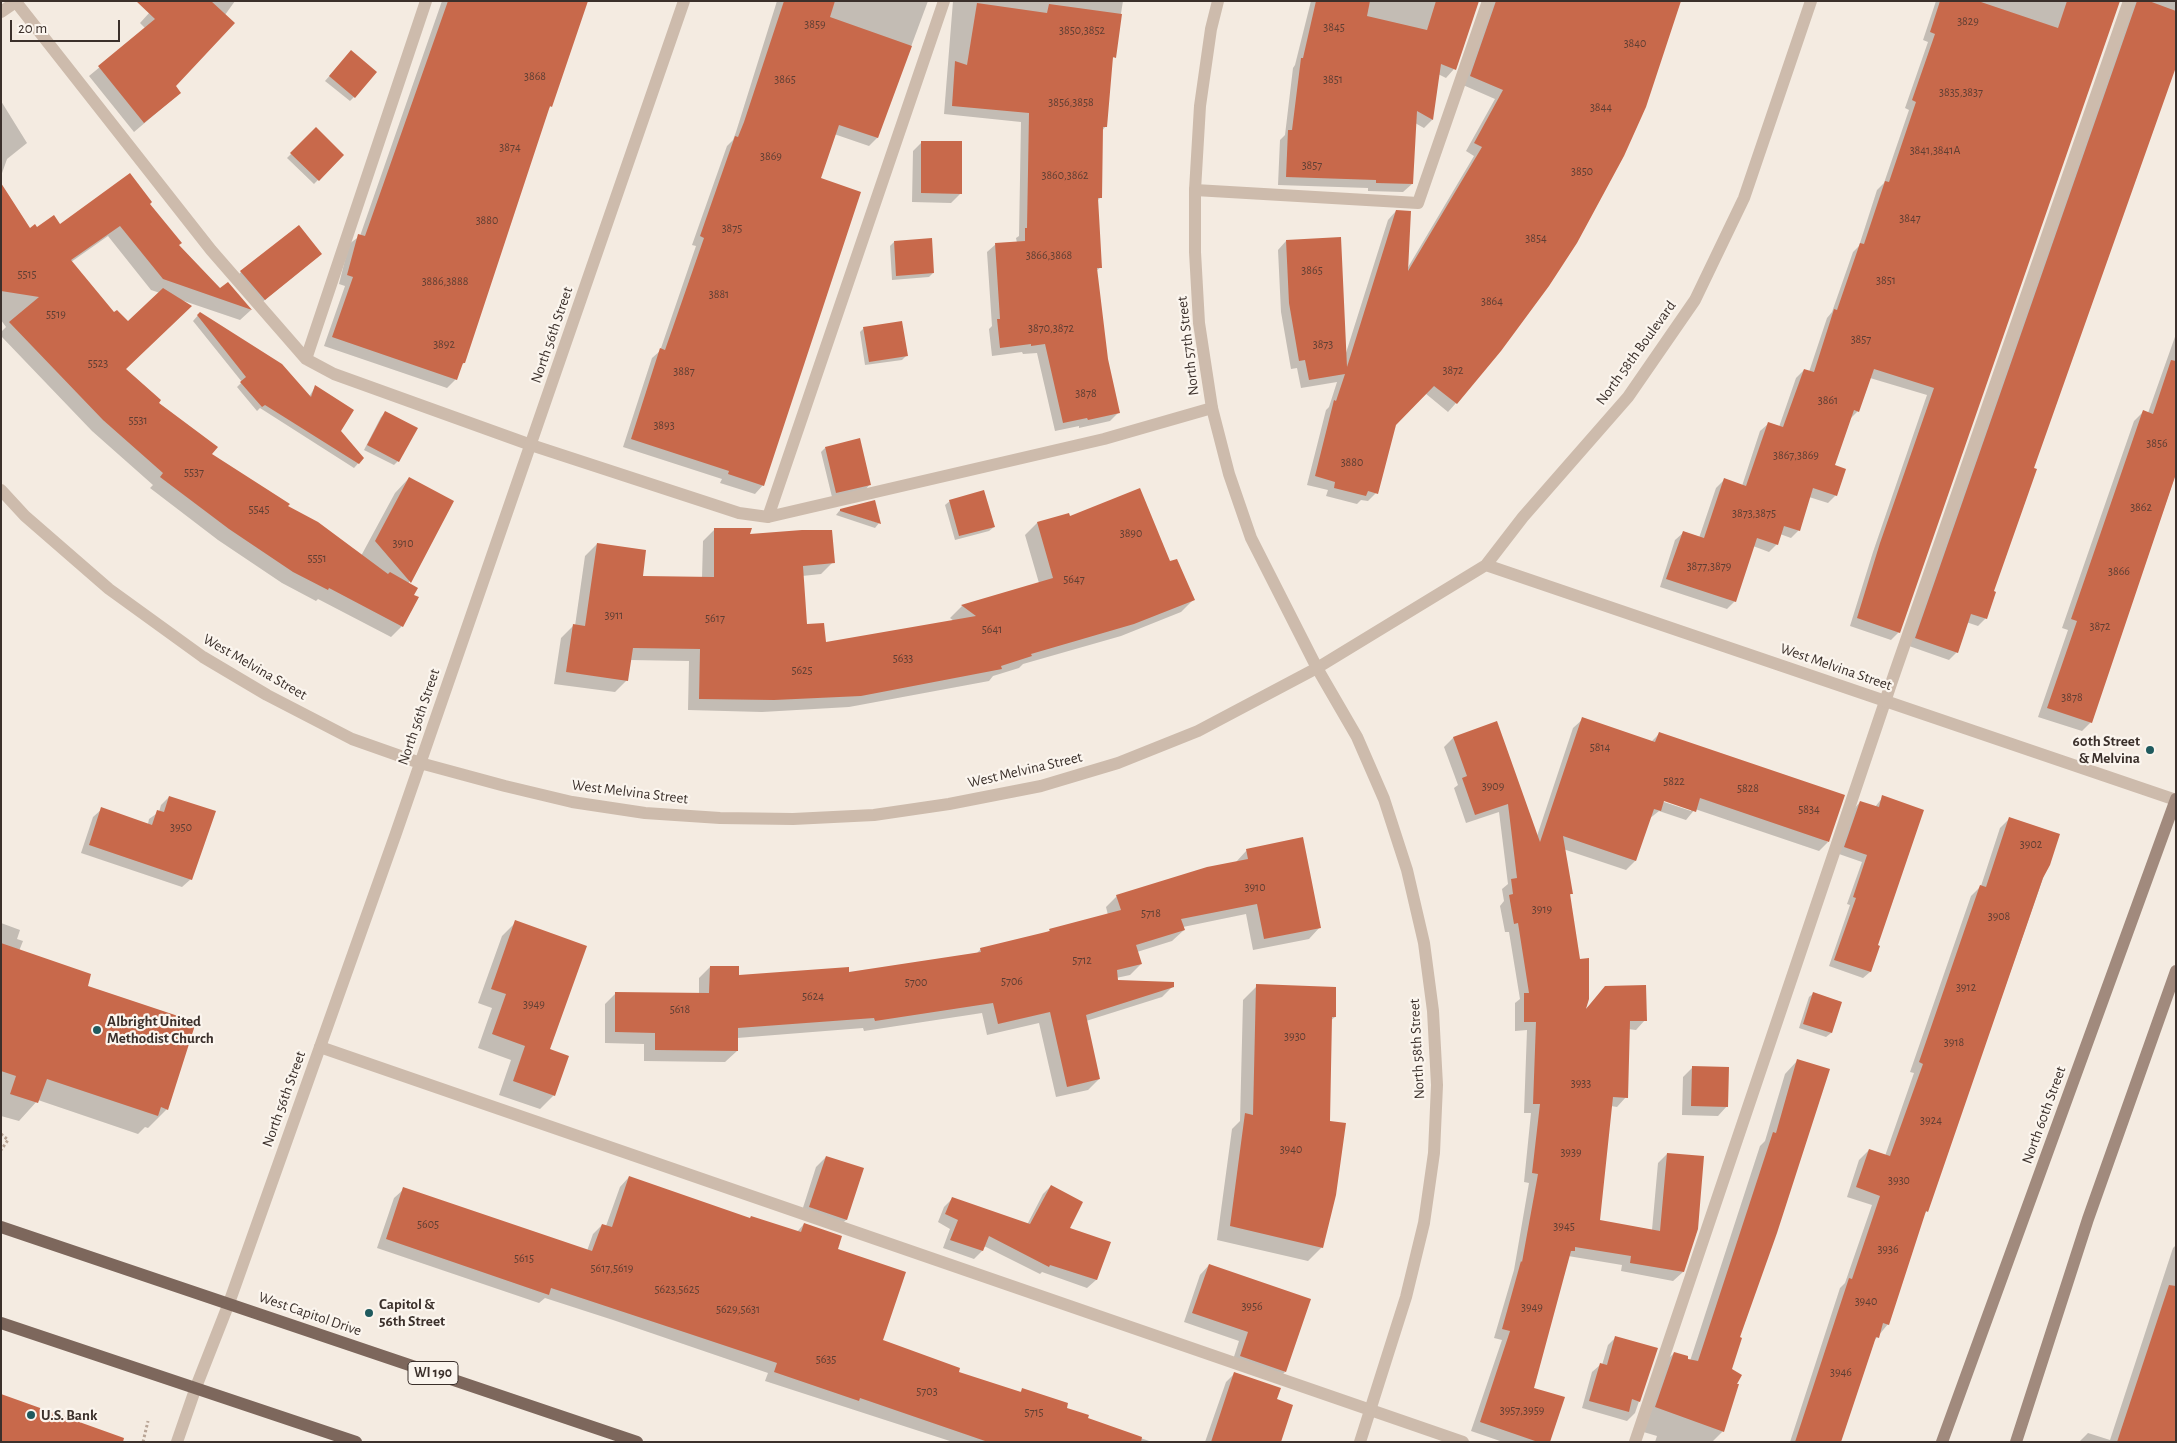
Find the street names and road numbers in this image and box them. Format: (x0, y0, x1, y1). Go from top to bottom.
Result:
street label: North 56th Street (527, 284, 577, 386)
street label: North 57th Street (1173, 295, 1203, 397)
street label: North 58th Boulevard (1592, 297, 1680, 409)
street label: West Melvina Street (200, 630, 310, 704)
street label: West Melvina Street (1778, 639, 1894, 695)
street label: North 56th Street (394, 666, 444, 768)
street label: West Melvina Street (966, 748, 1084, 792)
street label: West Melvina Street (571, 776, 689, 808)
street label: North 58th Street (1405, 998, 1429, 1100)
street label: North 56th Street (258, 1049, 310, 1149)
street label: North 60th Street (2018, 1064, 2070, 1166)
street label: West Capitol Drive (256, 1288, 364, 1340)
road number: WI 190 (408, 1362, 458, 1385)

